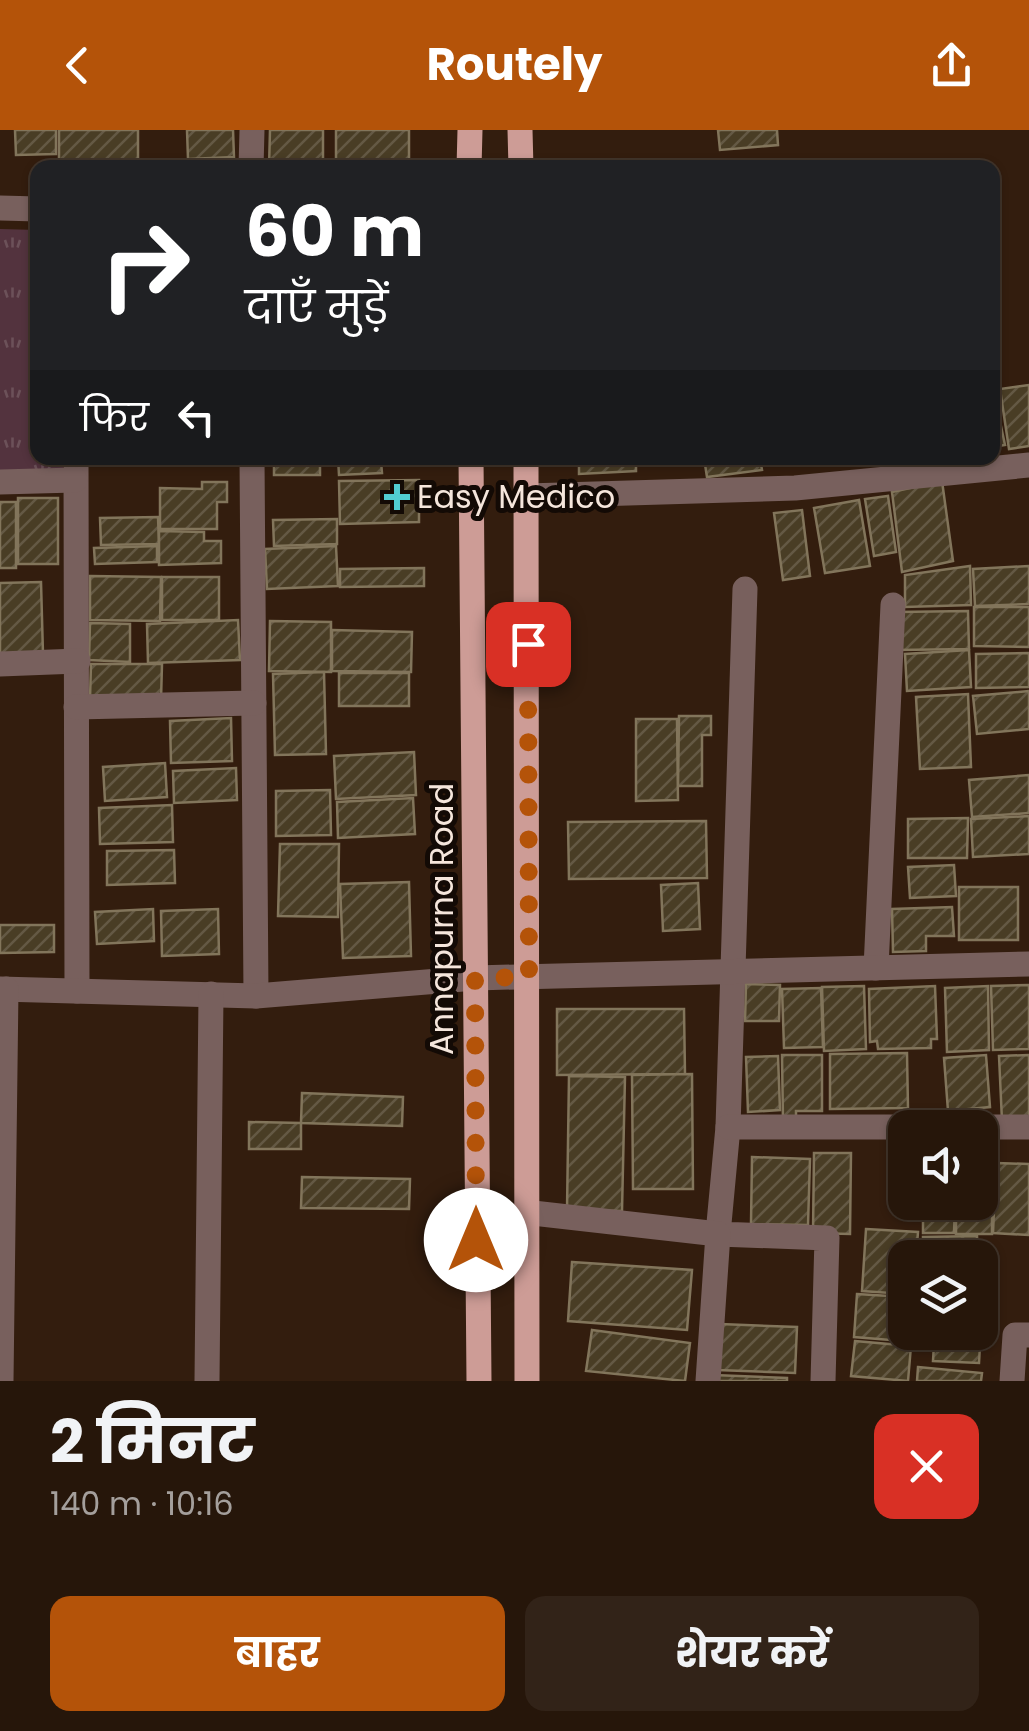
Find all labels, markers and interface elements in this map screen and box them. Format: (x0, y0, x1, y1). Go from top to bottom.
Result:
text: Routely (426, 33, 603, 96)
icon: back (50, 38, 105, 93)
icon: share (924, 38, 979, 93)
text: 60 m (245, 182, 424, 281)
icon: right (80, 200, 210, 330)
text: दाएँ मुड़ें (245, 276, 388, 339)
icon: left (169, 390, 224, 445)
text: फिर (80, 391, 149, 444)
place label: Easy Medico (417, 474, 615, 519)
marker: Easy Medico (386, 486, 408, 508)
pin (486, 602, 571, 687)
icon: arrive (501, 617, 556, 672)
street label: Annapurna Road (419, 783, 464, 1055)
map controls (888, 1110, 998, 1350)
button: sound (888, 1110, 998, 1220)
position arrow (424, 1188, 528, 1292)
button: layers (888, 1240, 998, 1350)
text: 2 मिनट (50, 1400, 255, 1484)
button: close (874, 1414, 979, 1519)
text: 140 m · 10:16 (50, 1481, 234, 1526)
button: बाहर (50, 1596, 505, 1711)
button: शेयर करें (525, 1596, 979, 1711)

